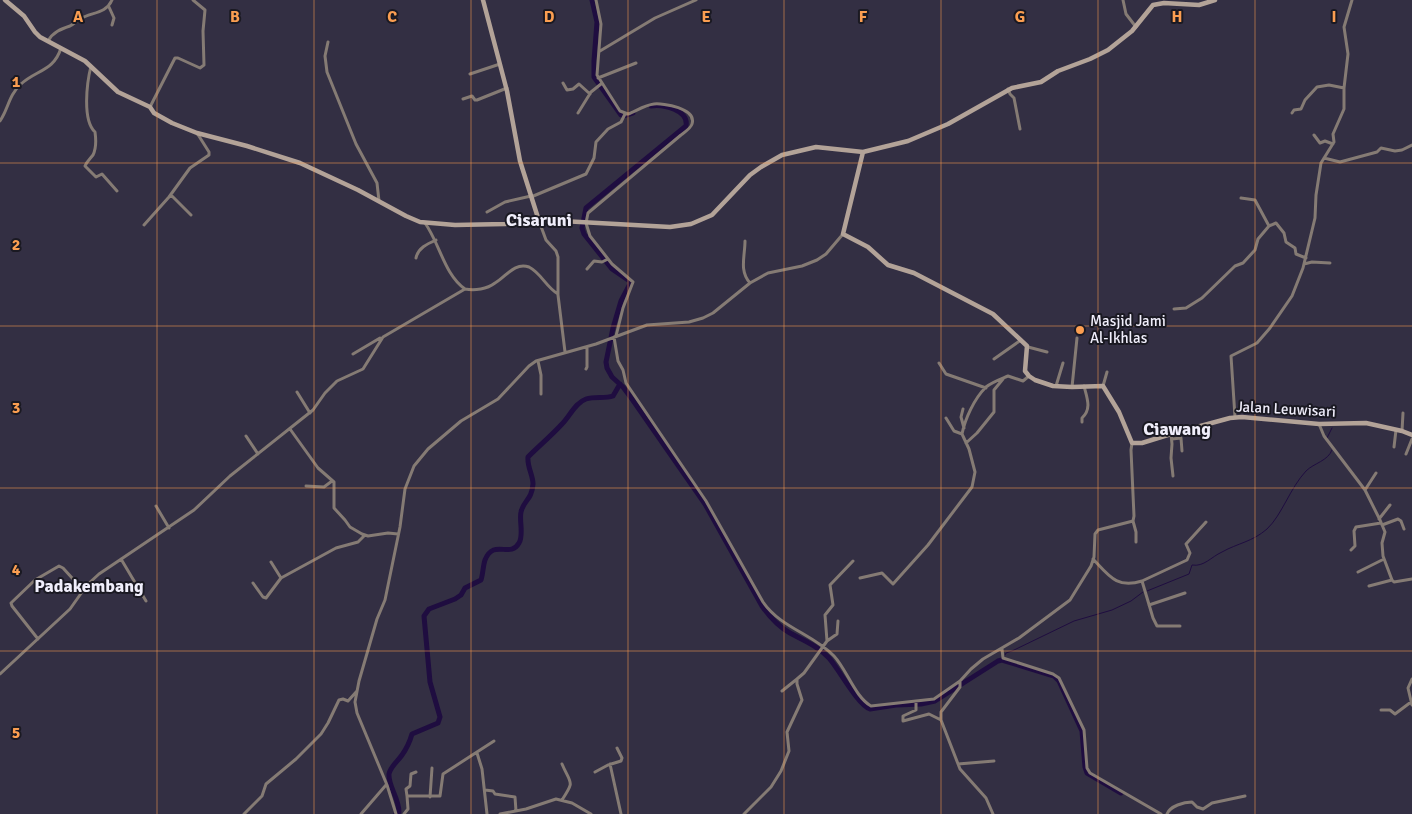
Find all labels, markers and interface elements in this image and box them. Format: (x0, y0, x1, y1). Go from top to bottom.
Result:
text: A (73, 7, 84, 27)
text: B (230, 7, 240, 27)
text: C (387, 7, 397, 27)
text: D (544, 7, 555, 27)
text: E (701, 7, 711, 27)
text: F (859, 7, 868, 27)
text: G (1015, 7, 1025, 27)
text: H (1172, 7, 1182, 27)
text: I (1331, 7, 1337, 27)
text: 1 (12, 72, 21, 92)
district label: Cisaruni (506, 209, 572, 231)
text: 2 (12, 235, 20, 255)
place label: Masjid Jami Al-Ikhlas (1090, 312, 1166, 347)
marker: Masjid Jami Al-Ikhlas (1074, 324, 1086, 336)
street label: Jalan Leuwisari (1236, 397, 1336, 421)
text: 3 (12, 398, 20, 418)
district label: Ciawang (1143, 418, 1211, 440)
text: 4 (12, 560, 21, 580)
district label: Padakembang (34, 575, 144, 597)
text: 5 (12, 723, 20, 743)

